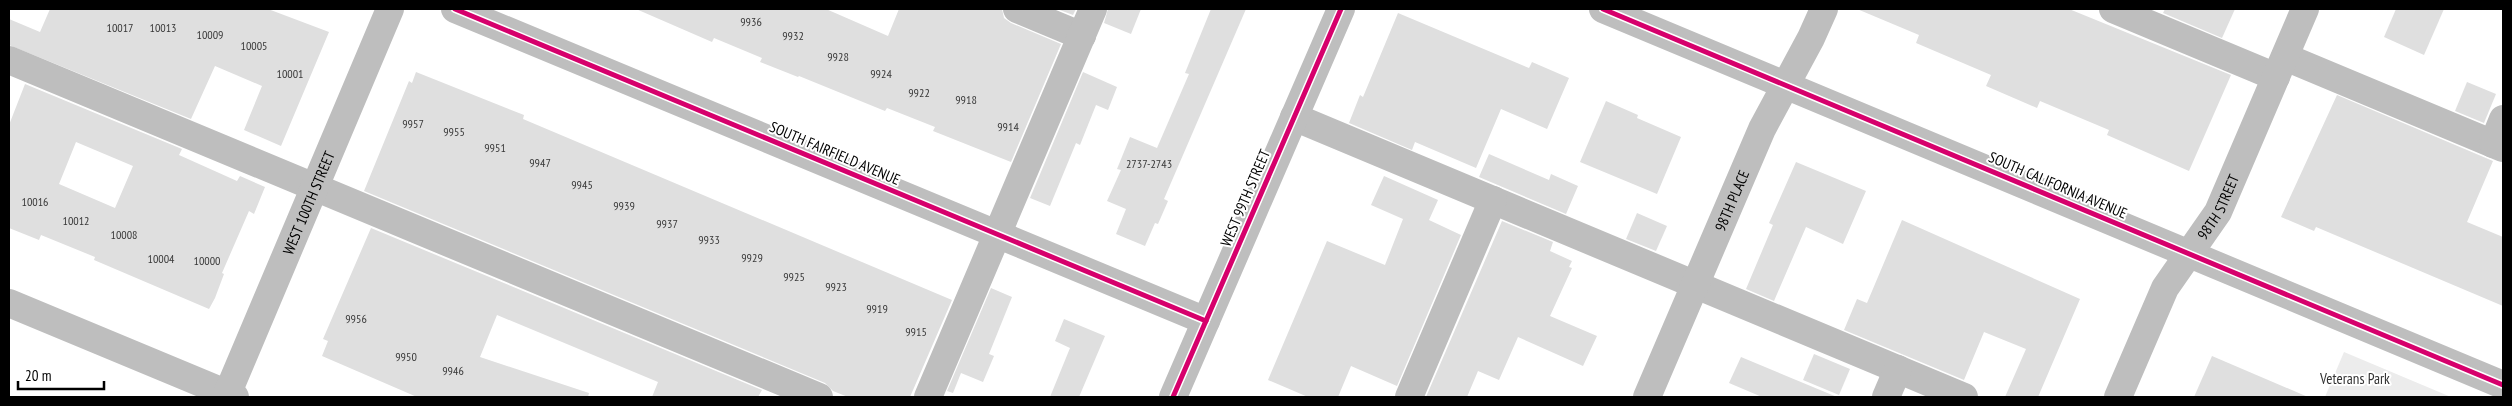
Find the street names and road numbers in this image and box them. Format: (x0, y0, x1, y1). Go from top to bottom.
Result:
street label: SOUTH FAIRFIELD AVENUE (767, 117, 903, 189)
street label: WEST 99TH STREET (1216, 146, 1274, 249)
street label: SOUTH CALIFORNIA AVENUE (1986, 147, 2130, 223)
street label: WEST 100TH STREET (278, 148, 339, 257)
street label: 98TH PLACE (1710, 167, 1753, 234)
street label: 98TH STREET (2192, 171, 2243, 243)

